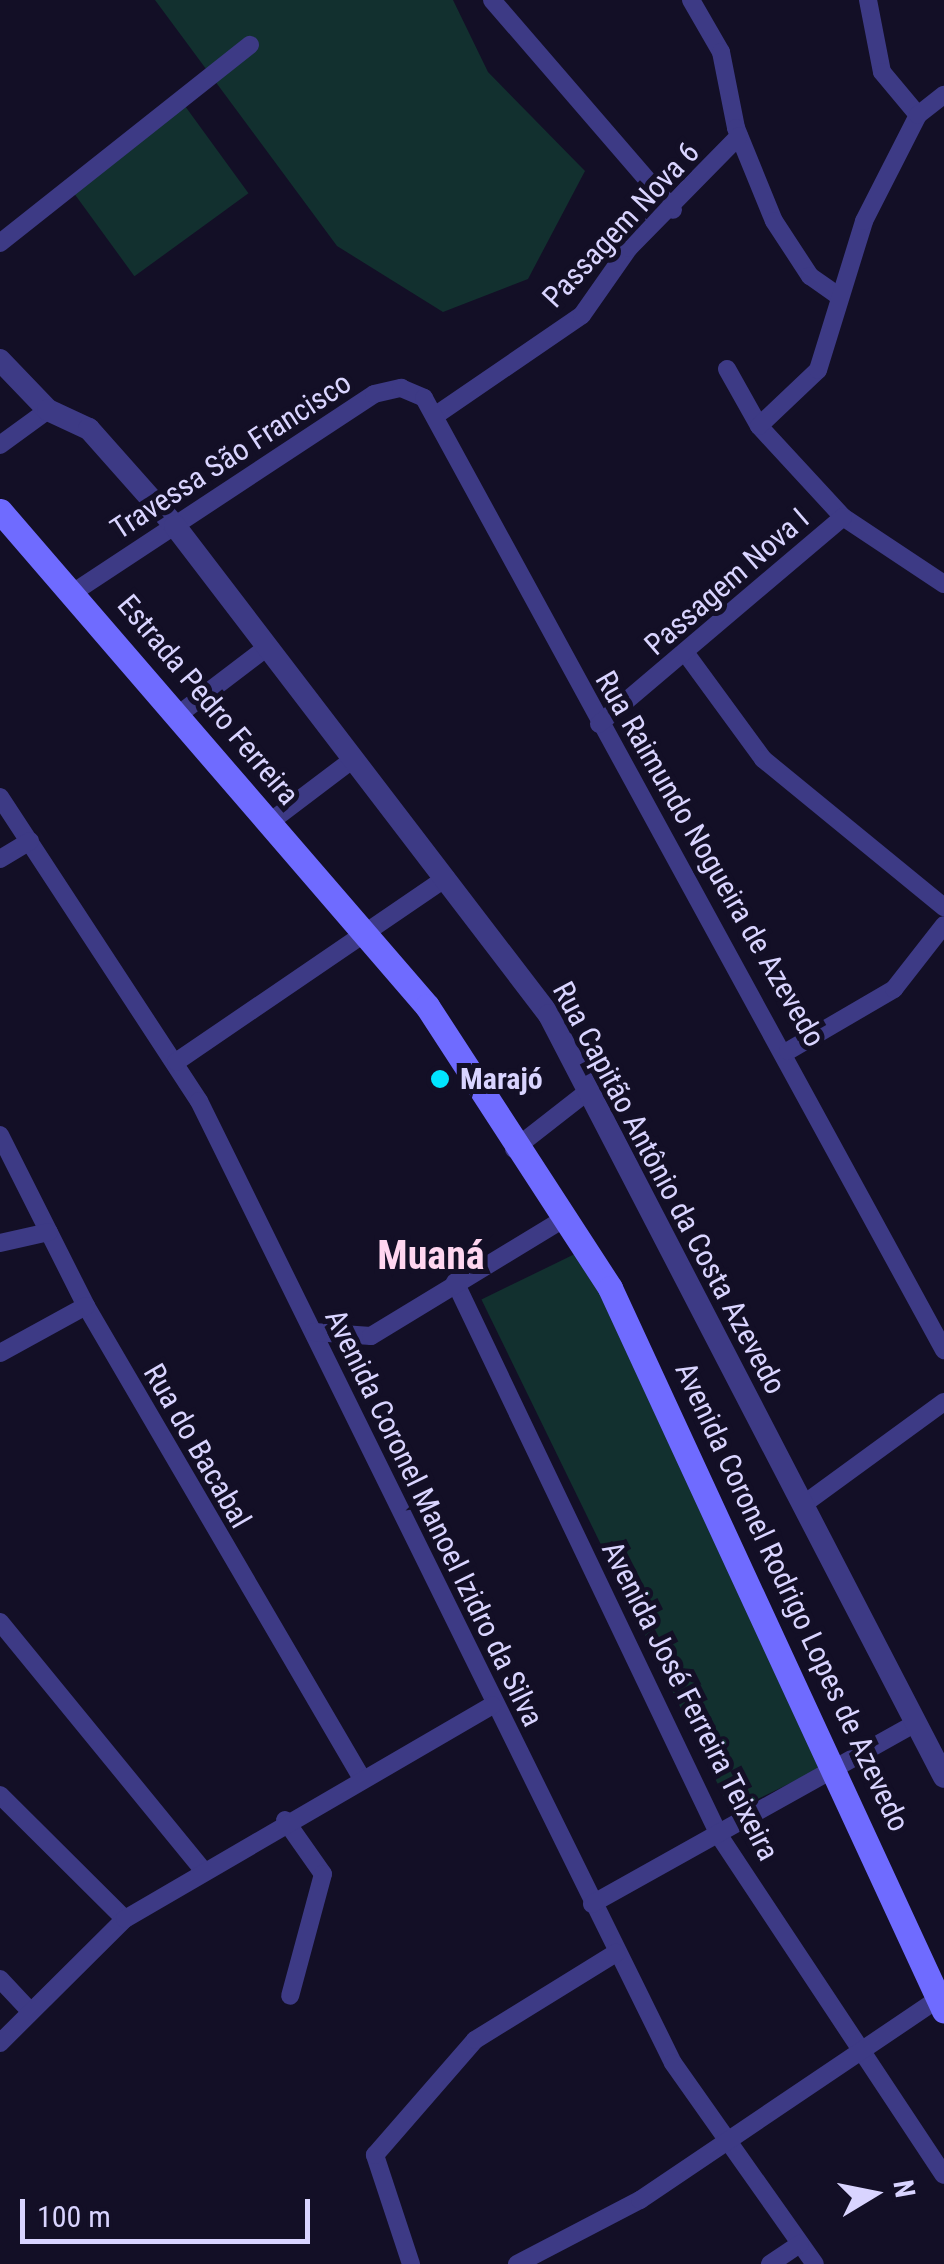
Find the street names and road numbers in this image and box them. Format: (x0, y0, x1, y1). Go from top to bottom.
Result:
street label: Passagem Nova 6 (535, 135, 707, 315)
street label: Travessa São Francisco (104, 365, 358, 547)
street label: Passagem Nova I (638, 501, 816, 663)
street label: Estrada Pedro Ferreira (110, 588, 306, 812)
street label: Rua Raimundo Nogueira de Azevedo (587, 665, 833, 1053)
street label: Rua Capitão Antônio da Costa Azevedo (545, 976, 793, 1400)
street label: Avenida Coronel Manoel Izidro da Silva (317, 1304, 551, 1732)
street label: Avenida Coronel Rodrigo Lopes de Azevedo (667, 1357, 917, 1837)
street label: Rua do Bacabal (136, 1358, 258, 1534)
street label: Avenida José Ferreira Teixeira (594, 1535, 786, 1867)

